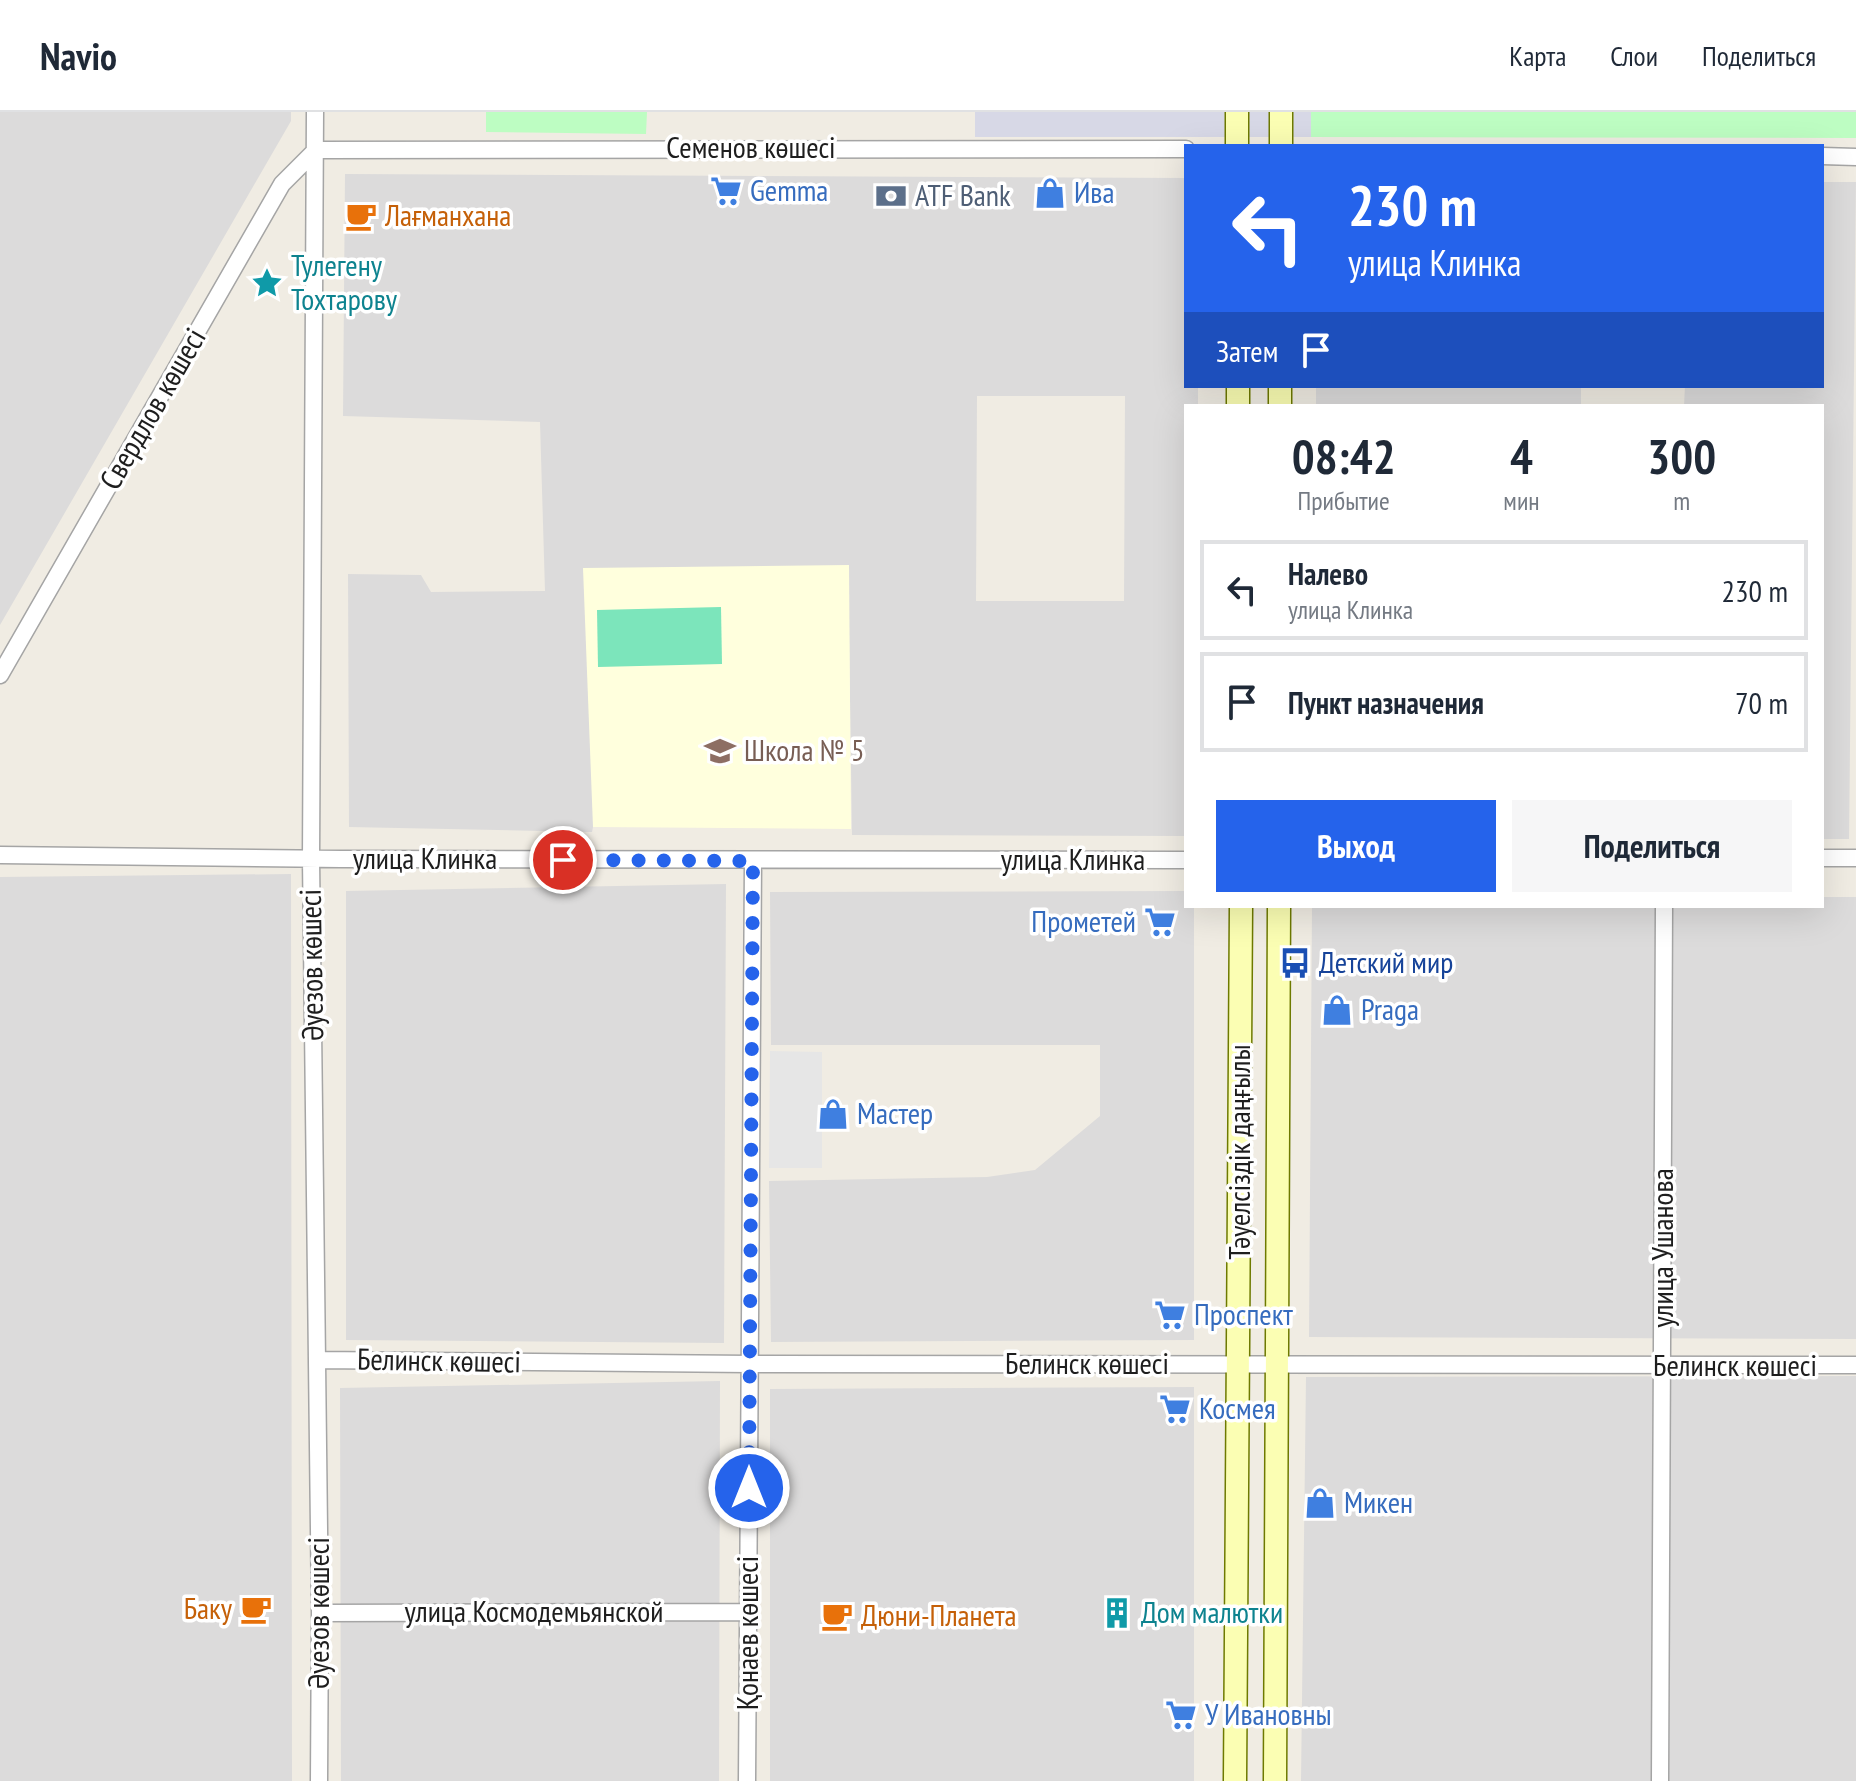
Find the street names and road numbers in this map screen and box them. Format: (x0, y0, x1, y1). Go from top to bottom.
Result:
street label: Семенов көшесі (666, 127, 836, 166)
street label: Свердлов көшесі (90, 321, 214, 496)
street label: улица Клинка (353, 838, 497, 877)
street label: улица Клинка (1001, 839, 1145, 878)
street label: Әуезов көшесі (290, 889, 331, 1041)
street label: Тәуелсіздік даңғылы (1219, 1044, 1258, 1260)
street label: улица Ушанова (1642, 1168, 1681, 1328)
street label: Белинск көшесі (357, 1339, 521, 1380)
street label: Белинск көшесі (1005, 1343, 1169, 1382)
street label: Белинск көшесі (1653, 1345, 1817, 1384)
street label: Әуезов көшесі (298, 1537, 337, 1689)
street label: Қонаев көшесі (727, 1556, 766, 1710)
street label: улица Космодемьянской (405, 1591, 663, 1630)

